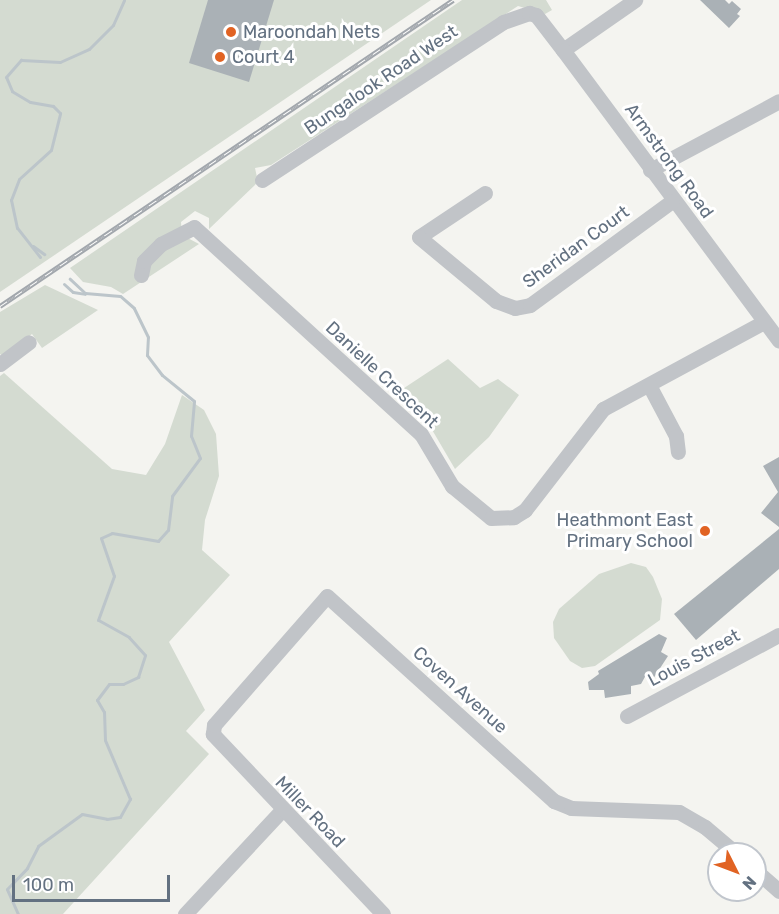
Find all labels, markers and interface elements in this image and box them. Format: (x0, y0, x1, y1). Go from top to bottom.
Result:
place label: Maroondah Nets (243, 21, 380, 43)
street label: Bungalook Road West (300, 21, 462, 139)
marker: Maroondah Nets (224, 25, 238, 39)
place label: Court 4 (232, 46, 295, 68)
marker: Court 4 (213, 50, 227, 64)
street label: Armstrong Road (620, 99, 718, 223)
street label: Sheridan Court (519, 201, 633, 293)
street label: Danielle Crescent (321, 317, 443, 433)
place label: Heathmont East Primary School (557, 510, 693, 552)
marker: Heathmont East Primary School (698, 524, 712, 538)
street label: Louis Street (644, 625, 744, 691)
street label: Coven Avenue (408, 642, 512, 738)
street label: Miller Road (270, 772, 350, 852)
north arrow (707, 842, 767, 902)
scale bar (15, 863, 172, 901)
text: N (738, 872, 760, 894)
text: 100 m (23, 874, 74, 896)

